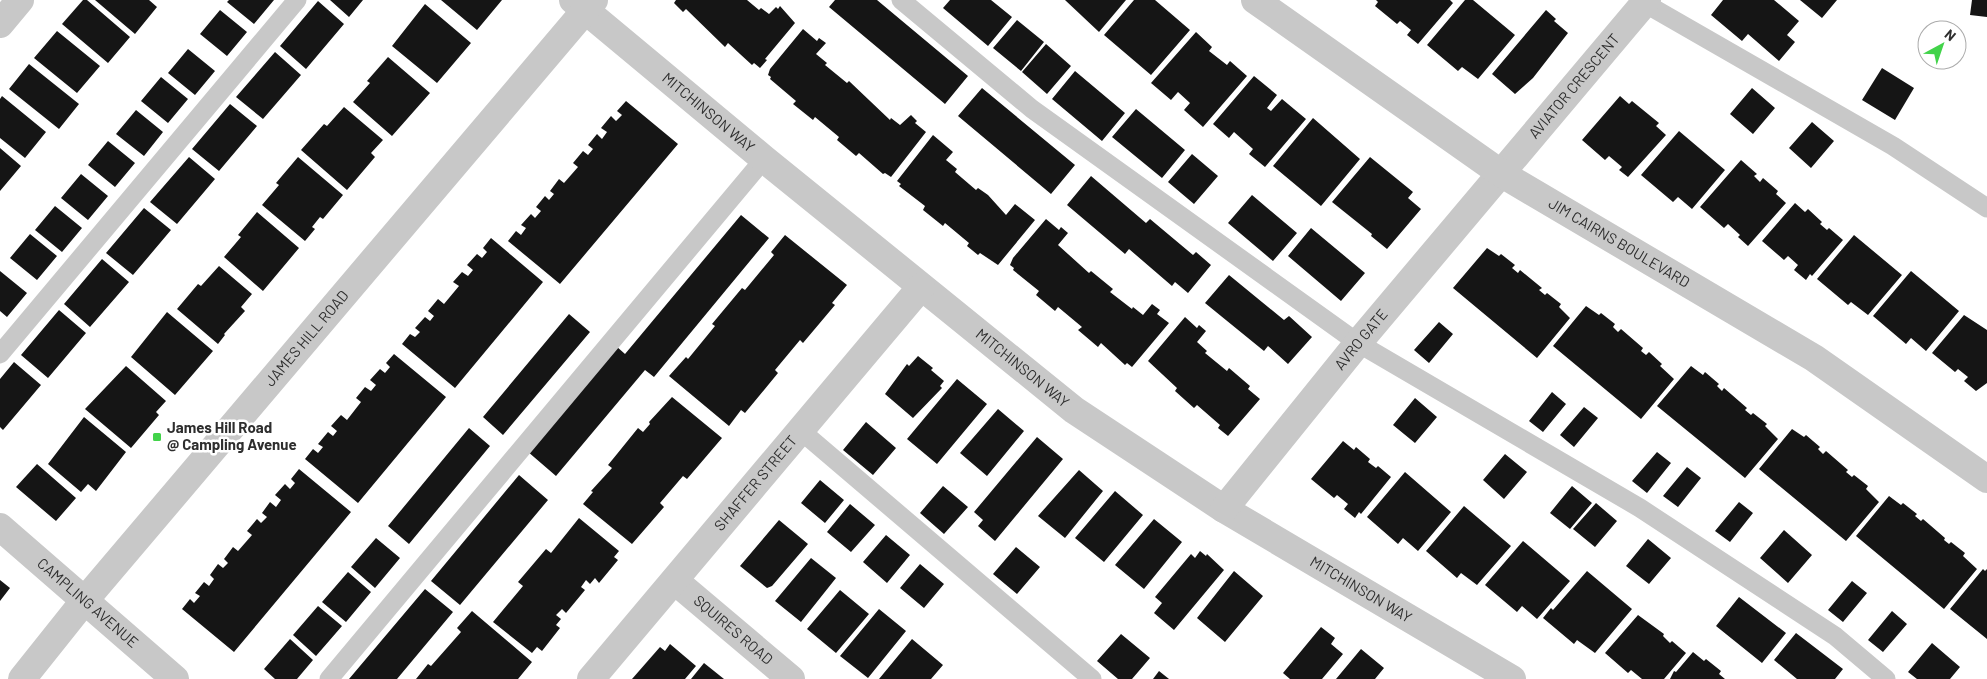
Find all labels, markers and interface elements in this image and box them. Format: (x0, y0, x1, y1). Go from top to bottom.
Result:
north arrow (1917, 20, 1967, 70)
text: N (1942, 25, 1960, 44)
street label: AVIATOR CRESCENT (1524, 30, 1623, 142)
street label: MITCHINSON WAY (659, 68, 759, 156)
street label: JIM CAIRNS BOULEVARD (1546, 194, 1693, 291)
street label: JAMES HILL ROAD (260, 286, 352, 389)
street label: AVRO GATE (1330, 305, 1391, 373)
street label: MITCHINSON WAY (973, 324, 1073, 411)
place label: James Hill Road @ Campling Avenue (167, 418, 297, 453)
marker: James Hill Road @ Campling Avenue (151, 431, 163, 443)
street label: SHAFFER STREET (710, 431, 800, 534)
street label: MITCHINSON WAY (1307, 552, 1415, 626)
street label: CAMPLING AVENUE (34, 554, 142, 651)
street label: SQUIRES ROAD (690, 591, 777, 668)

